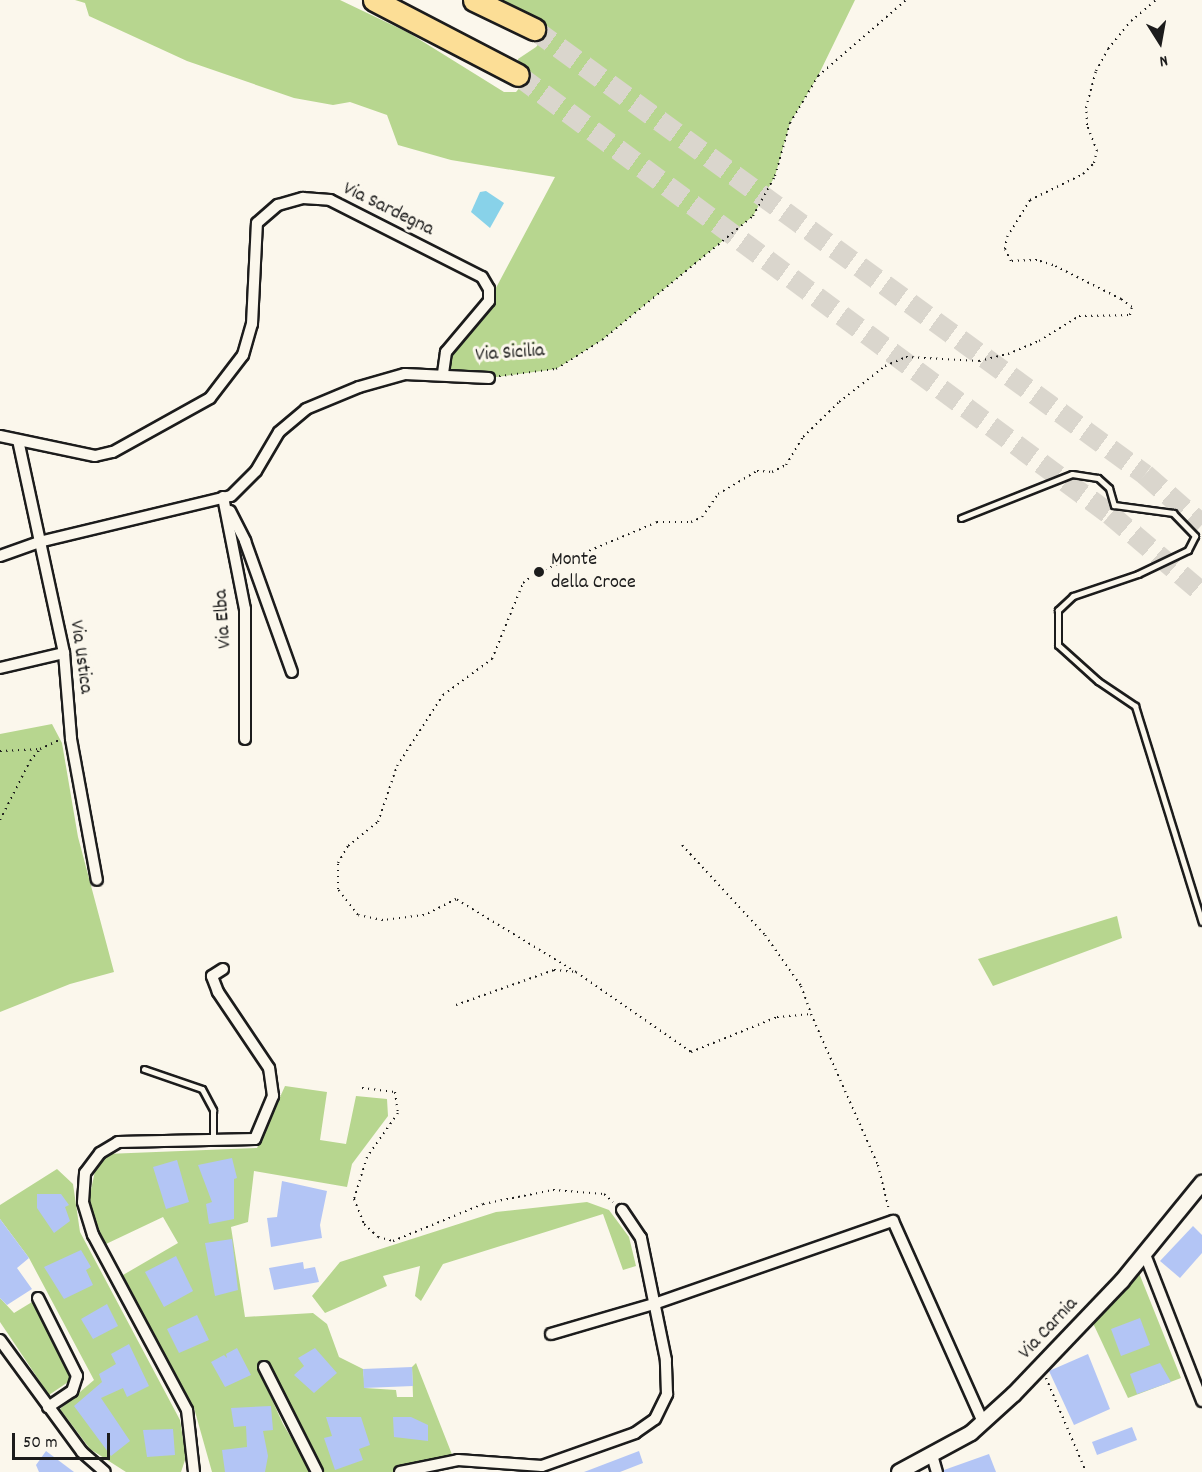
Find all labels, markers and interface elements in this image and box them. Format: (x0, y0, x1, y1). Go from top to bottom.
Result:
north arrow (1130, 12, 1190, 72)
text: N (1157, 48, 1170, 72)
street label: Via Sardegna (339, 178, 437, 242)
street label: Via Sicilia (475, 340, 545, 368)
place label: Monte della Croce (551, 548, 636, 595)
marker: Monte della Croce (532, 565, 546, 579)
street label: Via Elba (210, 589, 238, 649)
street label: Via Ustica (63, 619, 97, 695)
street label: Via Carnia (1014, 1293, 1084, 1365)
scale bar (15, 1421, 112, 1459)
text: 50 m (23, 1431, 58, 1456)

